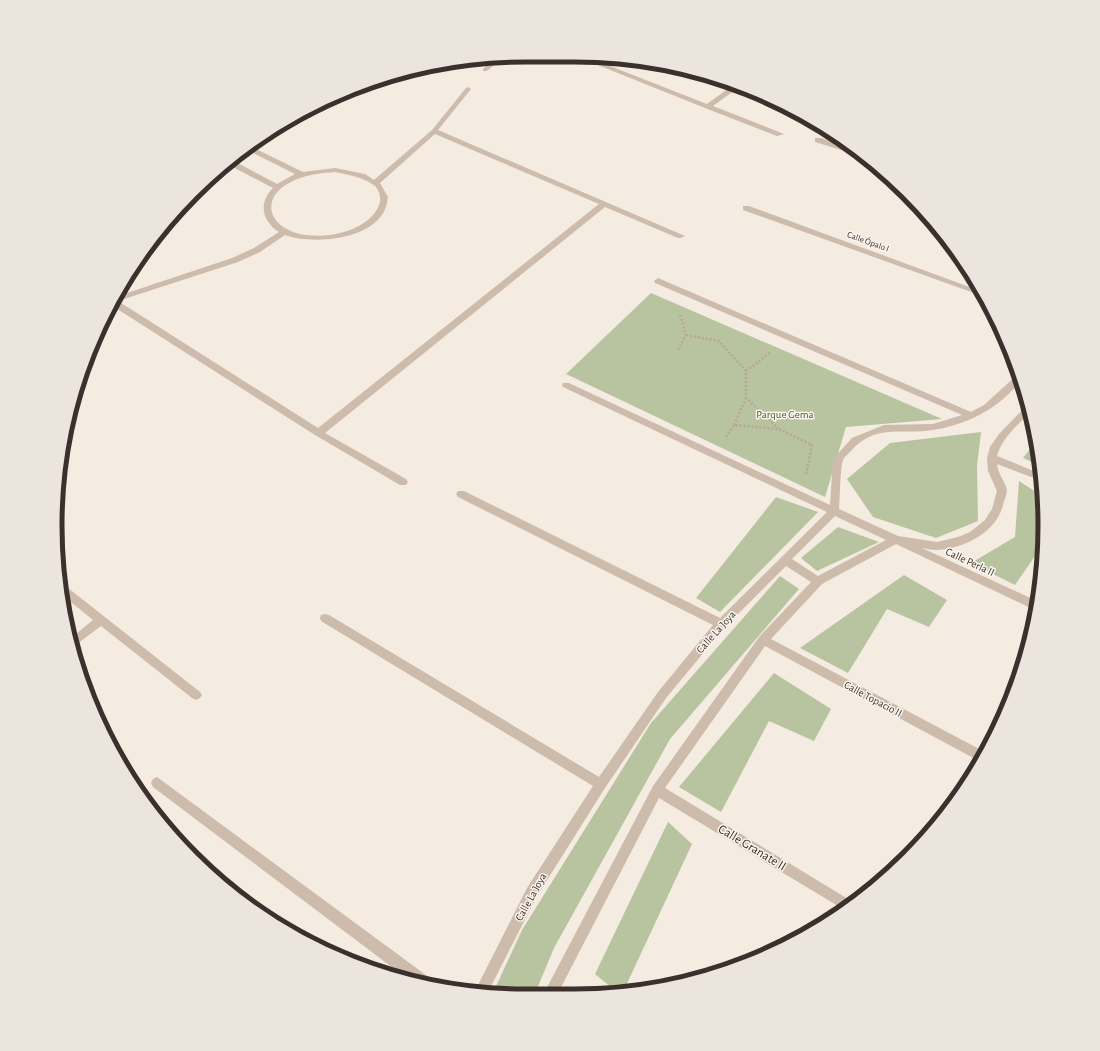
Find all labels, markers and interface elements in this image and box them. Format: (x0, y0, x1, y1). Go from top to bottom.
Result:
street label: Calle Ópalo I (846, 229, 891, 254)
park label: Parque Gema (756, 409, 814, 420)
street label: Calle Perla II (944, 546, 996, 578)
street label: Calle La Joya (694, 609, 738, 655)
street label: Calle Topacio II (842, 679, 904, 719)
street label: Calle Granate II (716, 823, 788, 873)
street label: Calle La Joya (513, 871, 549, 923)

